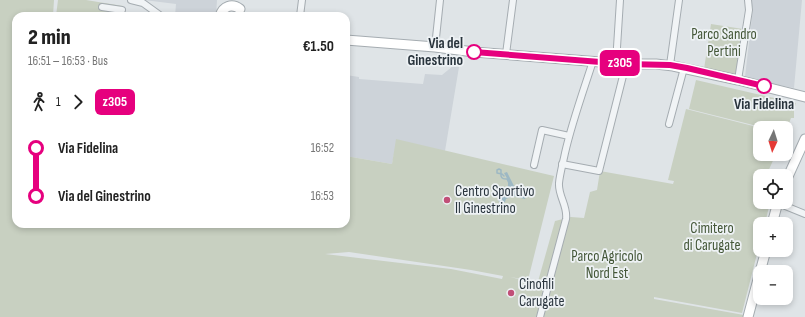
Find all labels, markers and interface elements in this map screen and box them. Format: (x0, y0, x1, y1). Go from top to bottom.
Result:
text: 2 min (28, 24, 71, 51)
park label: Parco Sandro Pertini (691, 25, 757, 61)
place label: Via del Ginestrino (407, 34, 463, 70)
text: €1.50 (303, 37, 334, 56)
marker: Via del Ginestrino (466, 44, 482, 60)
line badge: z305 (592, 50, 648, 76)
text: 16:51 – 16:53 · Bus (28, 53, 108, 69)
text: z305 (608, 54, 632, 71)
marker: Via Fidelina (756, 78, 772, 94)
icon: walk (28, 91, 50, 113)
icon: forward (67, 91, 89, 113)
text: z305 (103, 93, 127, 110)
text: 1 (56, 94, 61, 110)
place label: Via Fidelina (734, 95, 794, 114)
north arrow (753, 121, 793, 161)
map controls (753, 121, 793, 305)
text: Via Fidelina (58, 139, 118, 158)
text: 16:52 (311, 140, 334, 156)
button: locate (753, 169, 793, 209)
place label: Centro Sportivo Il Ginestrino (455, 182, 535, 218)
text: Via del Ginestrino (58, 187, 151, 206)
text: 16:53 (311, 188, 334, 204)
marker: Centro Sportivo Il Ginestrino (442, 195, 452, 205)
button: + (753, 217, 793, 257)
park label: Cimitero di Carugate (684, 219, 740, 255)
park label: Parco Agricolo Nord Est (571, 247, 643, 283)
button: − (753, 265, 793, 305)
place label: Cinofili Carugate (519, 275, 564, 311)
marker: Cinofili Carugate (506, 288, 516, 298)

